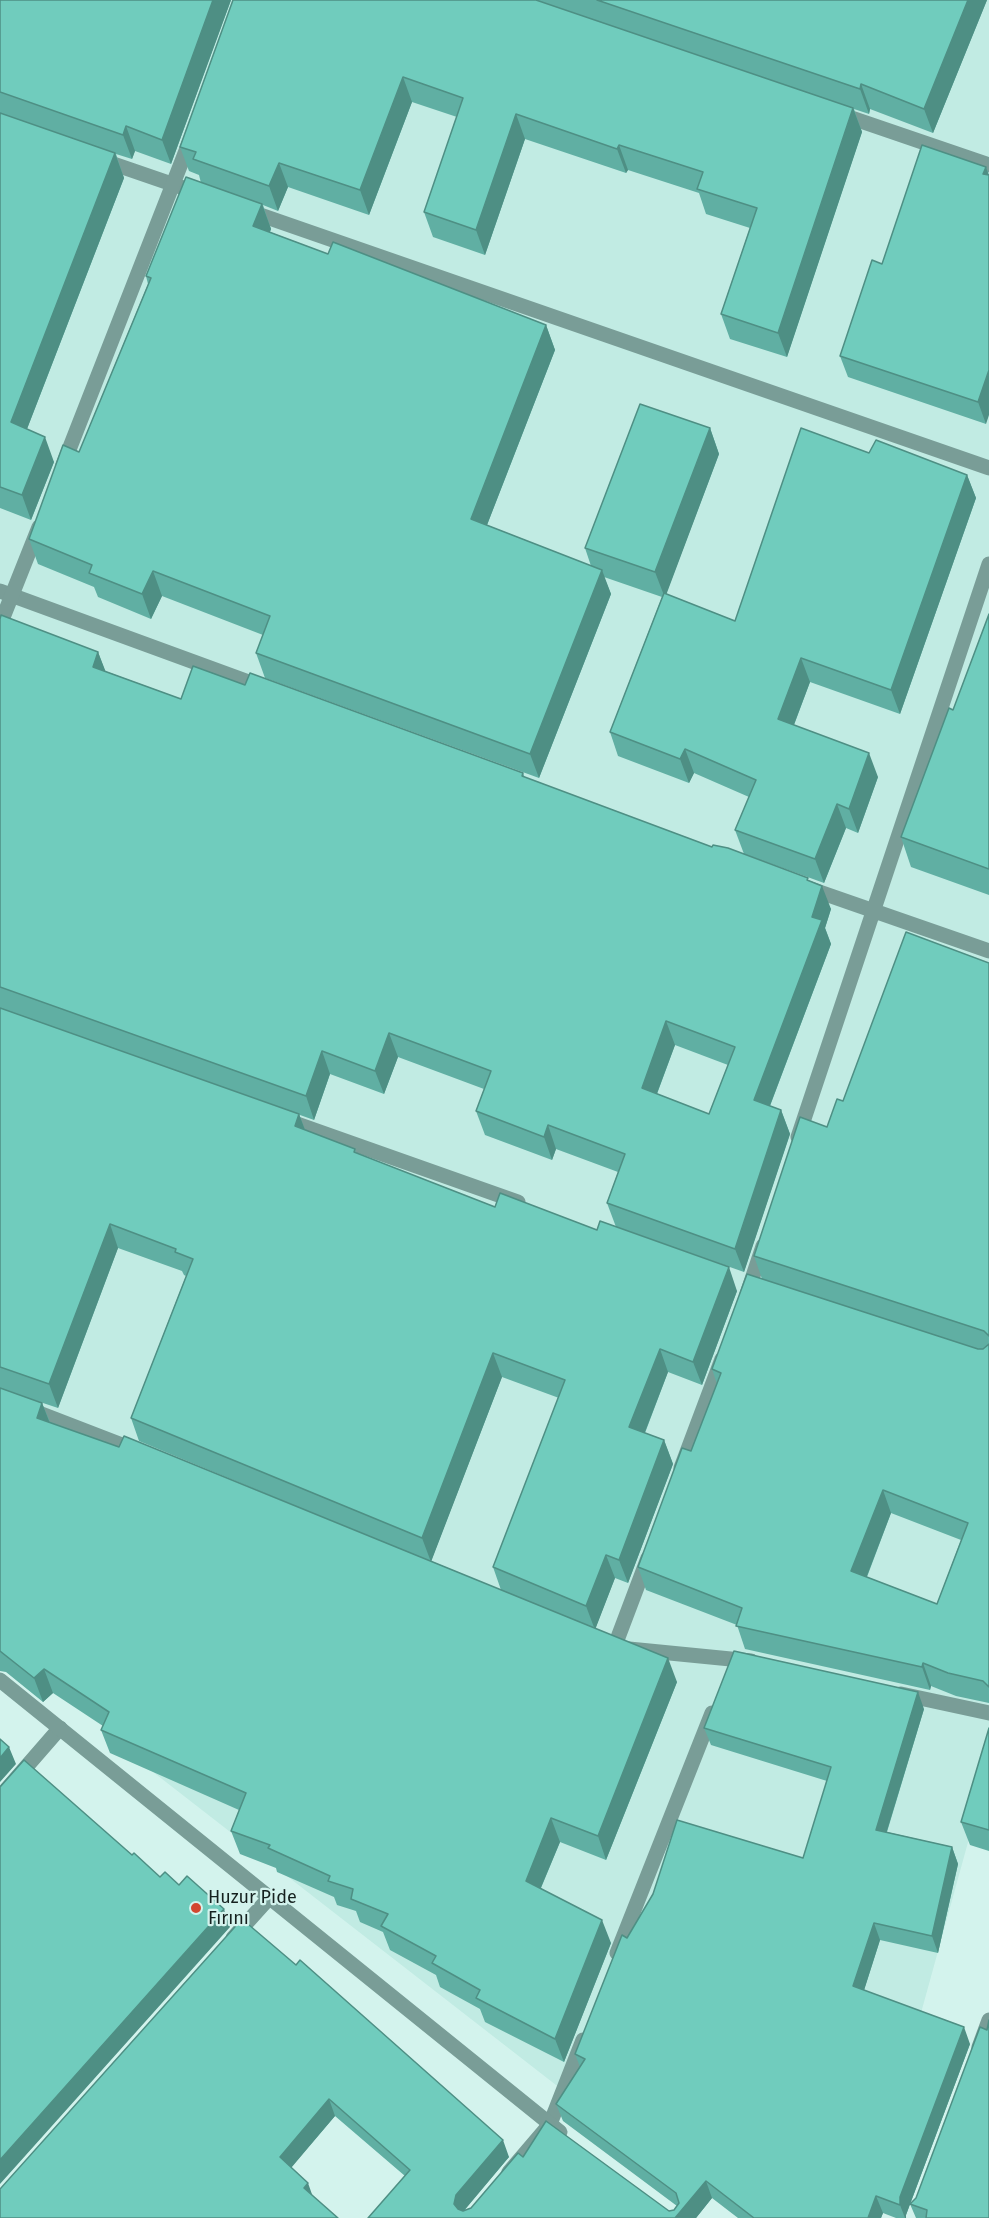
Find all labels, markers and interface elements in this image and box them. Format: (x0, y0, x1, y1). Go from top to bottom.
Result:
place label: Huzur Pide Fırını (208, 1887, 297, 1930)
marker: Huzur Pide Fırını (189, 1901, 203, 1915)

